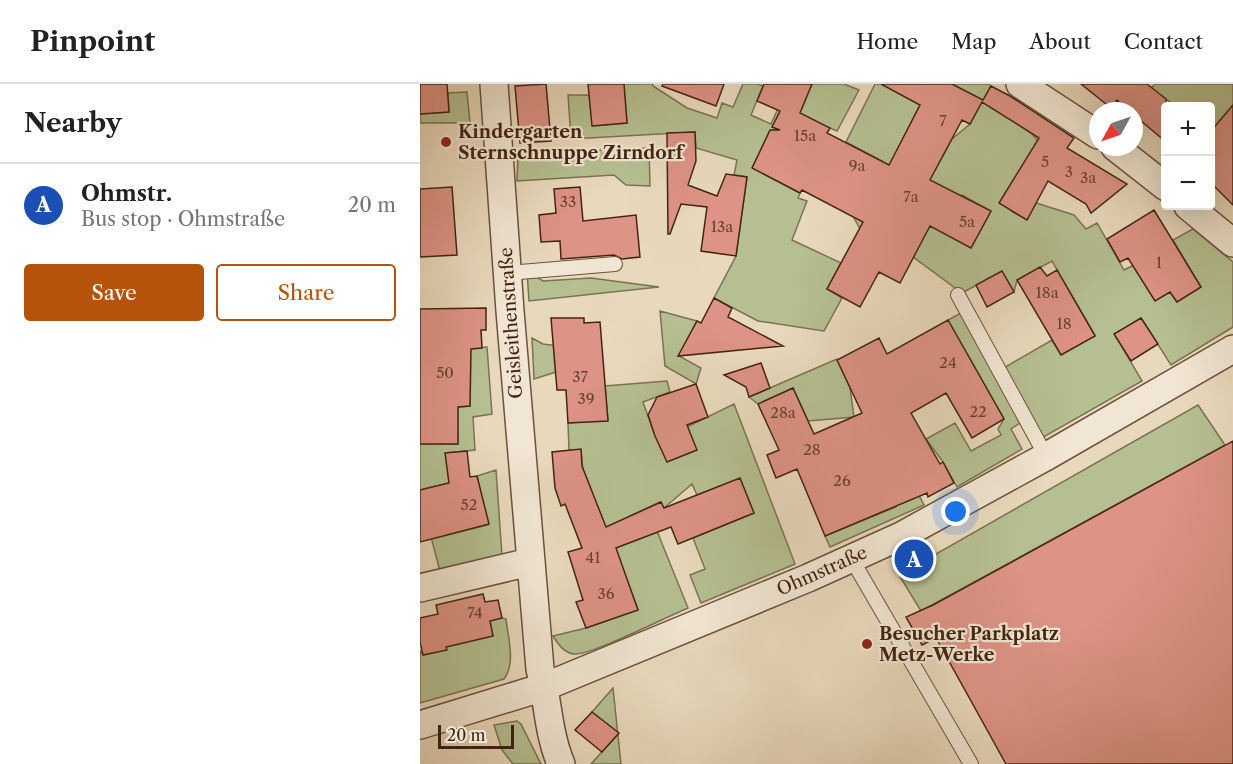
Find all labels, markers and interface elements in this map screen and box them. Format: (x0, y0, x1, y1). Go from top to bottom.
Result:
text: Pinpoint (30, 24, 155, 58)
text: Home (857, 29, 918, 54)
text: Map (951, 29, 996, 54)
text: About (1029, 29, 1091, 54)
text: Contact (1124, 29, 1203, 54)
north arrow (1089, 102, 1143, 156)
map controls (1161, 102, 1215, 210)
button: + (1161, 102, 1215, 156)
text: Nearby (24, 107, 122, 139)
house number: 7 (939, 111, 947, 130)
place label: Kindergarten Sternschnuppe Zirndorf (458, 121, 686, 164)
house number: 15a (794, 126, 816, 145)
marker: Kindergarten Sternschnuppe Zirndorf (439, 135, 453, 149)
house number: 5 (1041, 152, 1049, 171)
house number: 9a (849, 156, 865, 175)
button: − (1161, 156, 1215, 210)
house number: 3 (1065, 162, 1073, 181)
house number: 3a (1080, 168, 1096, 187)
text: Ohmstr. (81, 180, 172, 207)
house number: 7a (903, 187, 919, 206)
house number: 33 (560, 192, 576, 211)
text: A (36, 193, 51, 217)
text: 20 m (348, 193, 396, 217)
text: Bus stop · Ohmstraße (81, 207, 285, 231)
house number: 5a (959, 212, 975, 231)
house number: 13a (711, 217, 733, 236)
street label: Geisleithenstraße (495, 247, 527, 399)
house number: 1 (1156, 253, 1163, 272)
button: Save (24, 264, 204, 321)
button: Share (216, 264, 396, 321)
house number: 18a (1035, 283, 1059, 302)
house number: 18 (1056, 314, 1072, 333)
house number: 24 (939, 353, 957, 372)
house number: 50 (436, 363, 454, 382)
house number: 37 (572, 367, 588, 386)
house number: 39 (577, 389, 595, 408)
house number: 22 (969, 402, 987, 421)
house number: 28a (770, 403, 796, 422)
house number: 28 (803, 440, 821, 459)
house number: 26 (833, 471, 851, 490)
house number: 52 (461, 495, 477, 514)
your location (941, 497, 970, 526)
pin: A (894, 536, 934, 582)
street label: Ohmstraße (773, 541, 871, 601)
house number: 41 (586, 548, 601, 567)
house number: 36 (597, 584, 615, 603)
house number: 74 (467, 603, 483, 622)
place label: Besucher Parkplatz Metz-Werke (879, 623, 1059, 666)
marker: Besucher Parkplatz Metz-Werke (860, 637, 874, 651)
scale bar (438, 722, 514, 750)
text: 20 m (447, 725, 486, 745)

